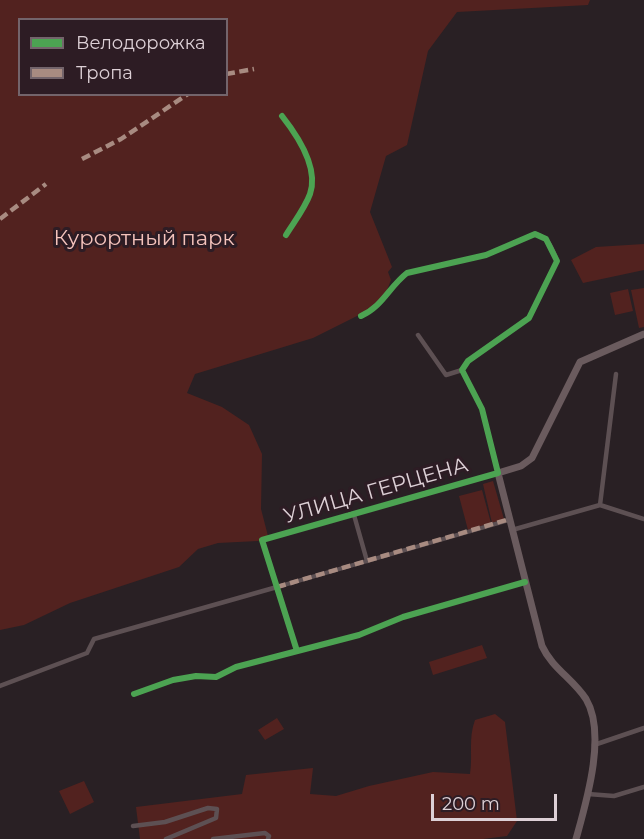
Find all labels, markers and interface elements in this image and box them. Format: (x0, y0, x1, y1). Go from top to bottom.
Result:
legend (18, 18, 228, 96)
text: Велодорожка (76, 32, 205, 54)
text: Тропа (76, 62, 133, 84)
park label: Курортный парк (53, 226, 235, 252)
street label: УЛИЦА ГЕРЦЕНА (281, 453, 471, 529)
scale bar (434, 782, 560, 820)
text: 200 m (442, 793, 500, 815)

